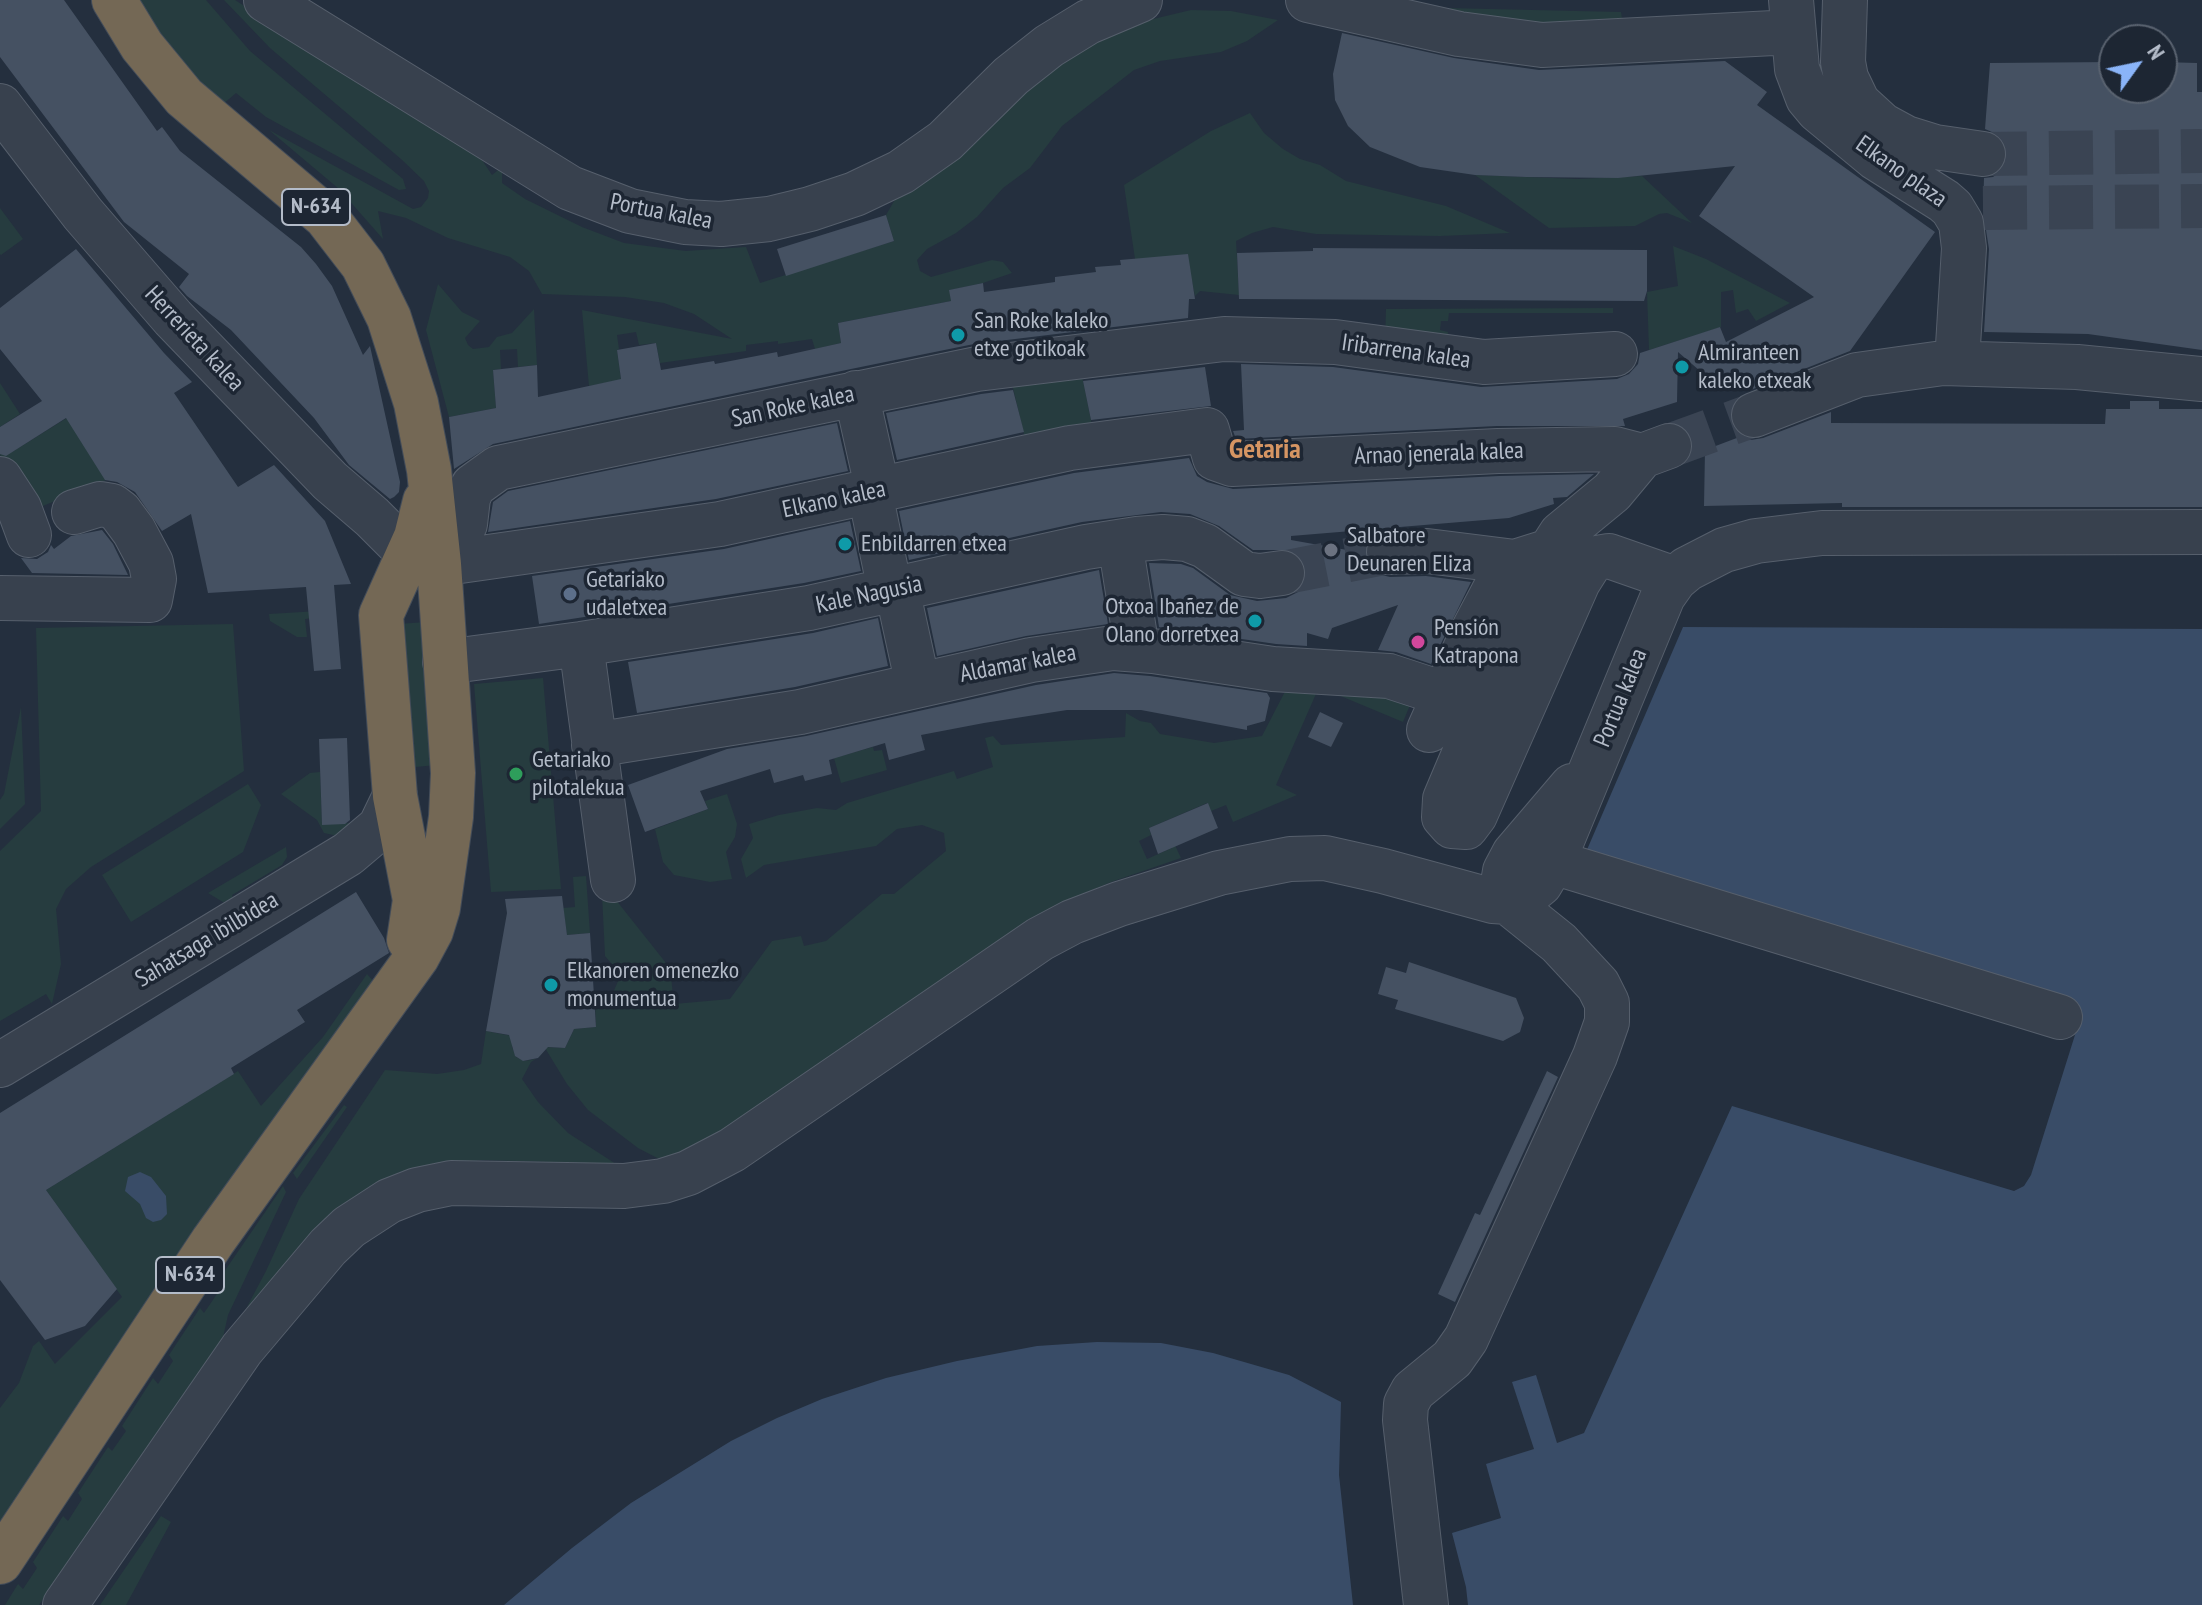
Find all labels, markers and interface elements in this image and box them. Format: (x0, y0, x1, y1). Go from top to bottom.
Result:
north arrow (2098, 24, 2178, 104)
text: N (2141, 39, 2171, 65)
street label: Elkano plaza (1850, 130, 1952, 214)
street label: Portua kalea (608, 188, 714, 236)
road number: N-634 (282, 189, 350, 225)
street label: Herrerieta kalea (138, 281, 250, 397)
place label: San Roke kaleko etxe gotikoak (974, 307, 1108, 363)
marker: San Roke kaleko etxe gotikoak (949, 326, 967, 344)
street label: Iribarrena kalea (1340, 329, 1472, 375)
place label: Almiranteen kaleko etxeak (1698, 339, 1811, 395)
marker: Almiranteen kaleko etxeak (1673, 358, 1691, 376)
street label: San Roke kalea (729, 380, 857, 434)
district label: Getaria (1229, 433, 1301, 467)
street label: Arnao jenerala kalea (1354, 437, 1524, 471)
street label: Elkano kalea (780, 475, 888, 525)
place label: Salbatore Deunaren Eliza (1347, 522, 1472, 578)
place label: Enbildarren etxea (861, 530, 1007, 558)
marker: Enbildarren etxea (836, 535, 854, 553)
marker: Salbatore Deunaren Eliza (1322, 541, 1340, 559)
place label: Getariako udaletxea (586, 566, 667, 622)
street label: Kale Nagusia (813, 570, 925, 620)
marker: Getariako udaletxea (561, 585, 579, 603)
place label: Otxoa Ibañez de Olano dorretxea (1105, 593, 1239, 649)
marker: Otxoa Ibañez de Olano dorretxea (1246, 612, 1264, 630)
place label: Pensión Katrapona (1434, 614, 1519, 670)
marker: Pensión Katrapona (1409, 633, 1427, 651)
street label: Aldamar kalea (957, 639, 1079, 689)
street label: Portua kalea (1588, 645, 1654, 751)
place label: Getariako pilotalekua (532, 746, 625, 802)
marker: Getariako pilotalekua (507, 765, 525, 783)
street label: Sahatsaga ibilbidea (130, 886, 284, 994)
place label: Elkanoren omenezko monumentua (567, 957, 739, 1013)
marker: Elkanoren omenezko monumentua (542, 976, 560, 994)
road number: N-634 (156, 1257, 224, 1293)

